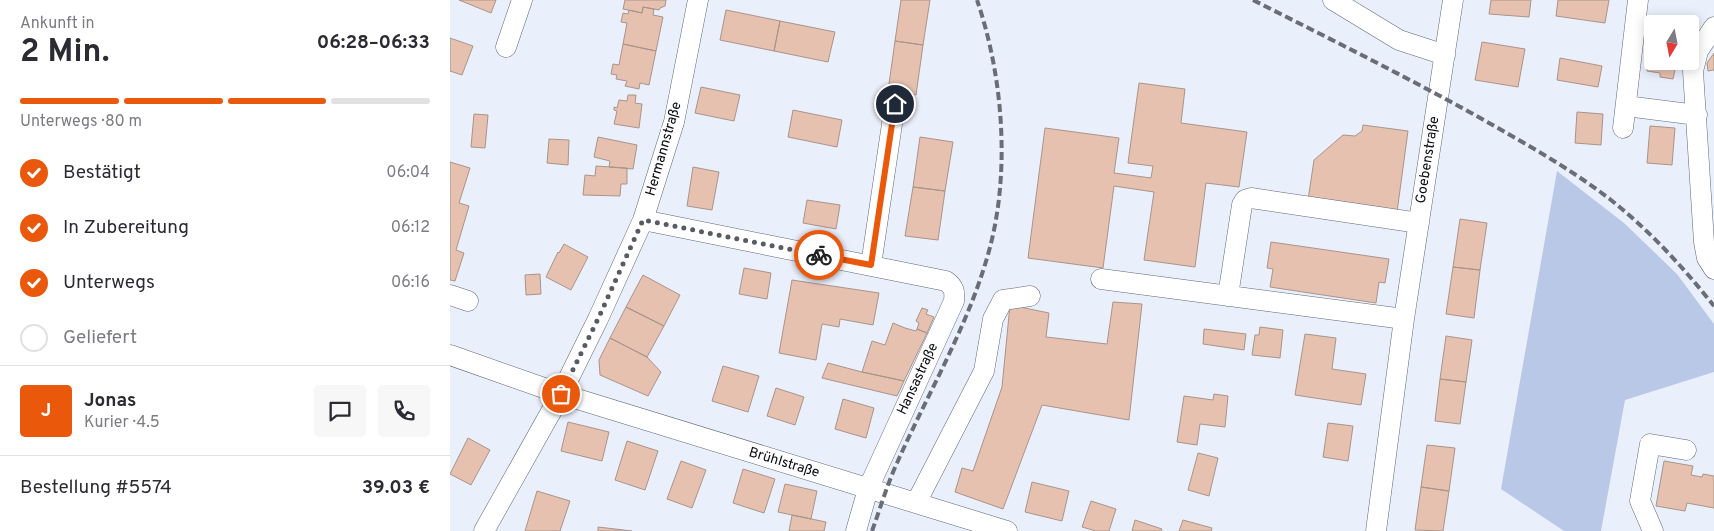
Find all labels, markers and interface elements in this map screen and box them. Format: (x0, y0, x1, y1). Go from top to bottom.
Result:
text: Ankunft in (20, 14, 95, 34)
north arrow (1644, 15, 1699, 70)
map controls (1644, 15, 1699, 70)
text: 06:28–06:33 (317, 31, 430, 55)
text: 2 Min. (20, 33, 110, 73)
pin (874, 83, 916, 125)
icon: home (881, 90, 909, 118)
street label: Hermannstraße (642, 100, 686, 198)
text: Unterwegs · 80 m (20, 112, 142, 132)
street label: Goebenstraße (1413, 115, 1443, 205)
icon: check (20, 159, 48, 187)
text: Bestätigt (63, 161, 141, 185)
text: 06:04 (386, 163, 430, 183)
icon: check (20, 214, 48, 242)
text: In Zubereitung (63, 216, 189, 240)
text: 06:12 (391, 218, 430, 238)
courier (794, 230, 844, 280)
icon: bike (805, 241, 833, 269)
icon: check (20, 269, 48, 297)
text: Unterwegs (63, 271, 155, 295)
text: 06:16 (391, 273, 430, 293)
text: Geliefert (63, 326, 137, 350)
street label: Hansastraße (894, 340, 942, 418)
pin (540, 373, 582, 415)
icon: bag (547, 380, 575, 408)
button: chat (314, 385, 366, 437)
button: phone (378, 385, 430, 437)
text: Jonas (84, 389, 136, 413)
text: J (41, 399, 51, 423)
text: Kurier · 4.5 (84, 413, 160, 433)
street label: Brühlstraße (747, 444, 821, 482)
text: Bestellung #5574 (20, 476, 172, 500)
text: 39.03 € (362, 476, 430, 500)

